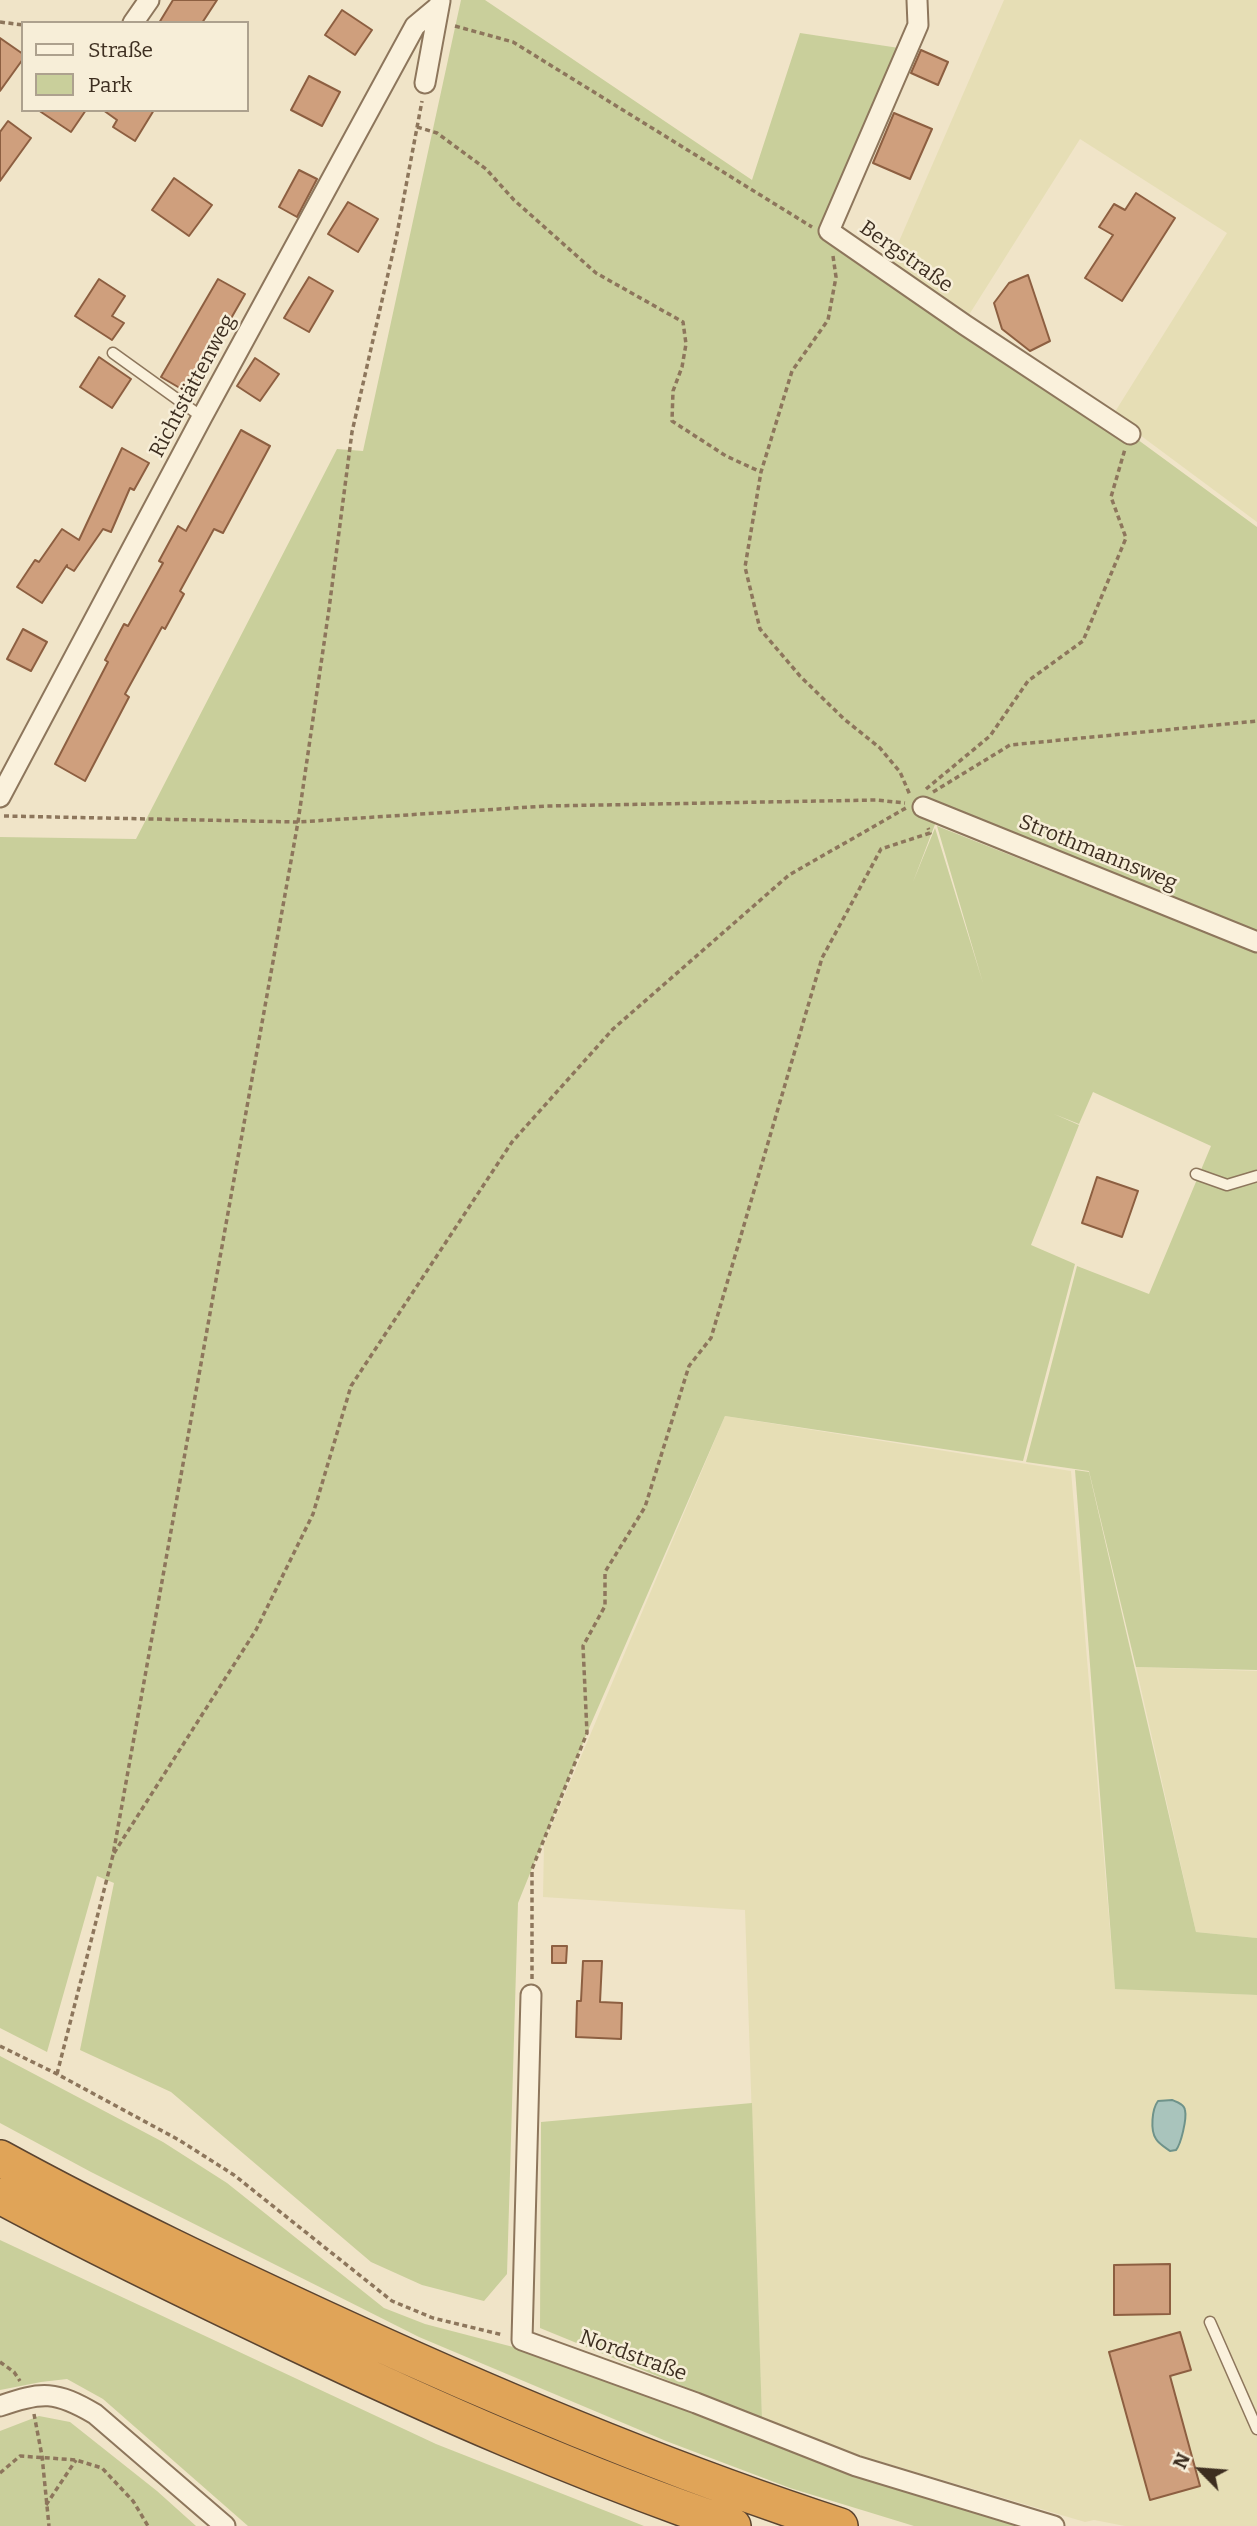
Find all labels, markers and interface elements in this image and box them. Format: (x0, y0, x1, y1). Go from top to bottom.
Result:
legend (21, 21, 248, 112)
text: Straße (88, 37, 153, 63)
text: Park (88, 72, 132, 98)
street label: Bergstraße (855, 216, 957, 298)
street label: Richtstättenweg (145, 310, 241, 462)
street label: Strothmannsweg (1015, 810, 1181, 896)
street label: Nordstraße (576, 2325, 690, 2387)
north arrow (1166, 2435, 1236, 2505)
text: N (1168, 2449, 1195, 2472)

